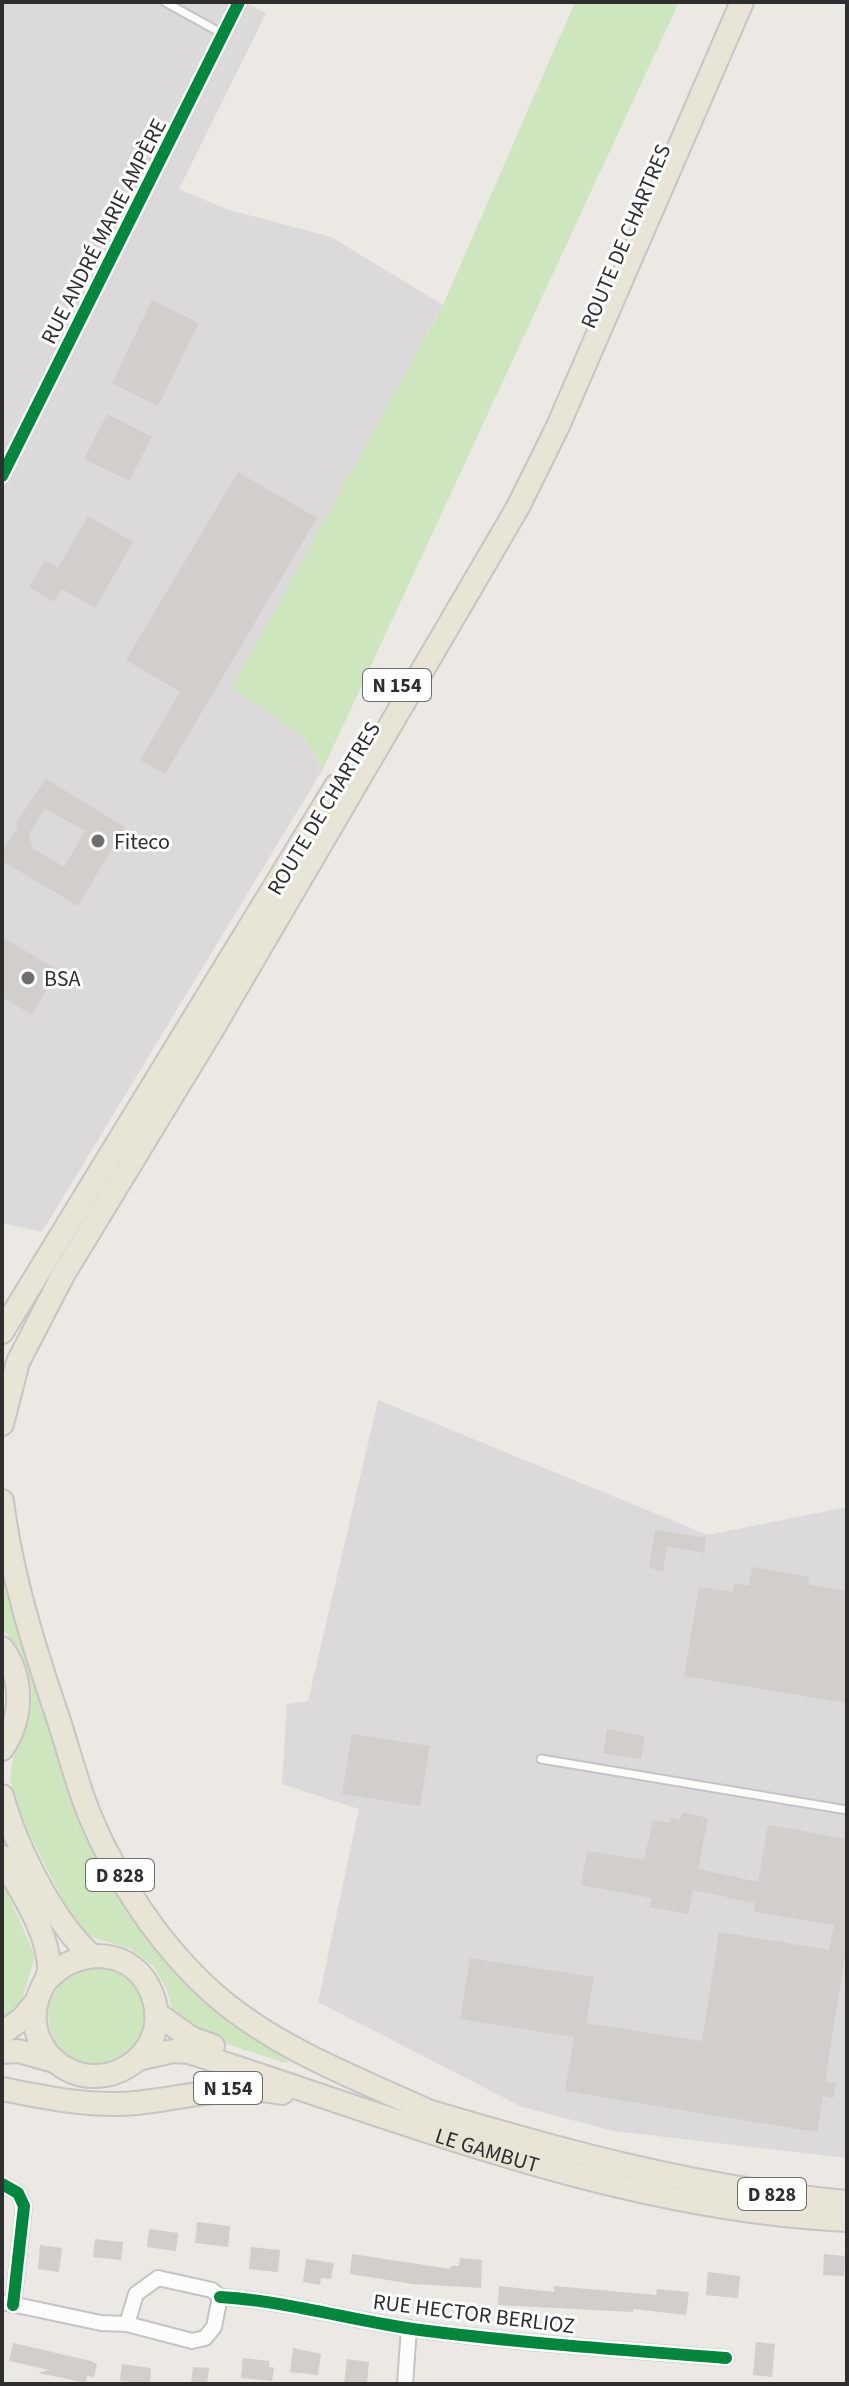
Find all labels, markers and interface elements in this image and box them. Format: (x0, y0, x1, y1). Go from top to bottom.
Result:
street label: RUE ANDRÉ MARIE AMPÈRE (33, 113, 175, 350)
street label: ROUTE DE CHARTRES (573, 139, 679, 333)
road number: N 154 (363, 669, 431, 701)
street label: ROUTE DE CHARTRES (259, 716, 388, 901)
place label: Fiteco (114, 826, 170, 858)
marker: Fiteco (89, 832, 107, 850)
place label: BSA (44, 963, 80, 995)
marker: BSA (19, 969, 37, 987)
road number: D 828 (86, 1859, 154, 1891)
road number: N 154 (194, 2072, 262, 2104)
street label: LE GAMBUT (431, 2120, 543, 2182)
road number: D 828 (738, 2178, 806, 2210)
street label: RUE HECTOR BERLIOZ (371, 2286, 577, 2342)

